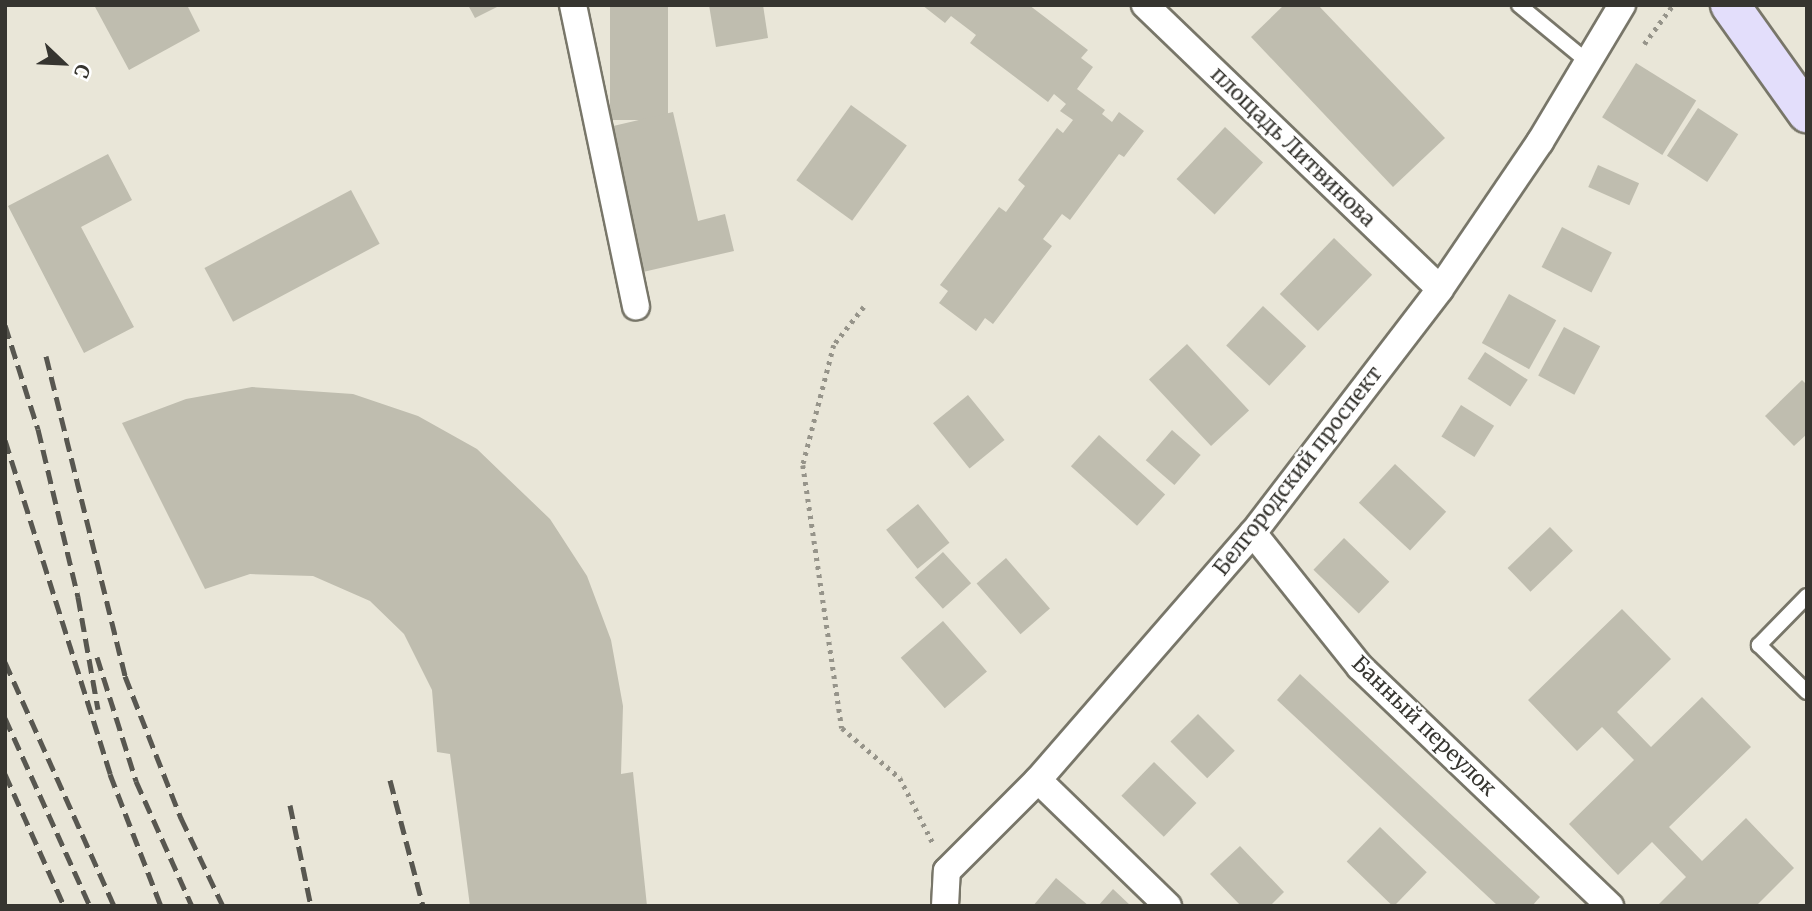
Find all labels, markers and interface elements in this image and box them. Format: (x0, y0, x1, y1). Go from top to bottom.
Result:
north arrow (28, 28, 98, 98)
text: С (69, 61, 96, 82)
street label: площадь Литвинова (1205, 62, 1381, 232)
street label: Белгородский проспект (1208, 361, 1388, 581)
street label: Банный переулок (1347, 651, 1501, 801)

